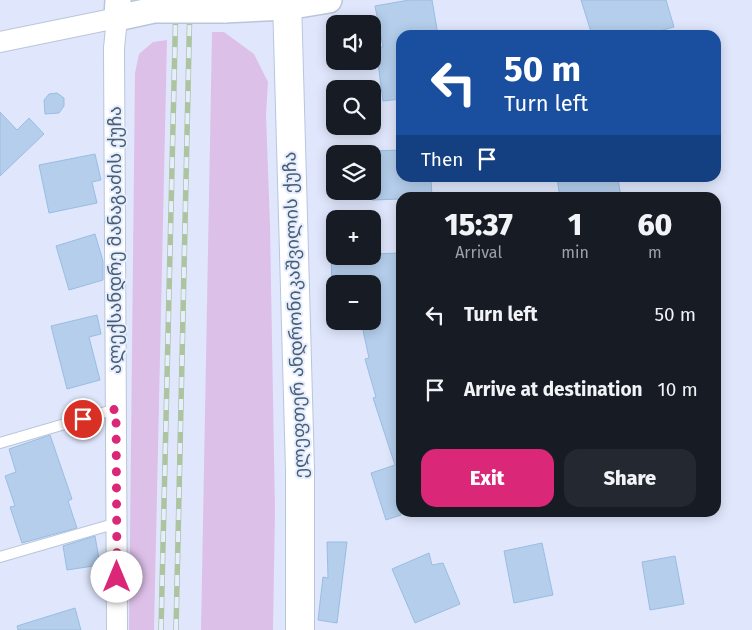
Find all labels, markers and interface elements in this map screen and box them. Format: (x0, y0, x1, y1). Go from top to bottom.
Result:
map controls (326, 15, 381, 330)
button: sound (326, 15, 381, 70)
text: 50 m (504, 48, 581, 90)
icon: left (421, 50, 486, 115)
button: search (326, 80, 381, 135)
text: Turn left (504, 90, 588, 117)
street label: ალექსანდრე მანაგაძის ქუჩა (104, 106, 126, 374)
button: layers (326, 145, 381, 200)
icon: arrive (473, 145, 501, 173)
text: Then (421, 148, 463, 171)
street label: ელეფთერ ანდრონიკაშვილის ქუჩა (278, 151, 312, 479)
text: 15:37 (445, 207, 513, 243)
text: 1 (568, 207, 582, 243)
text: 60 (637, 207, 672, 243)
button: + (326, 210, 381, 265)
text: Arrival (455, 243, 502, 262)
text: min (561, 243, 589, 262)
text: m (648, 243, 662, 262)
button: − (326, 275, 381, 330)
icon: left (421, 301, 449, 329)
text: Turn left (464, 303, 538, 326)
text: 50 m (655, 303, 696, 326)
icon: arrive (421, 376, 449, 404)
text: Arrive at destination (464, 378, 643, 401)
text: 10 m (658, 378, 698, 401)
pin (62, 398, 104, 440)
icon: arrive (69, 405, 97, 433)
button: Exit (421, 449, 554, 507)
button: Share (564, 449, 696, 507)
position arrow (90, 550, 142, 602)

